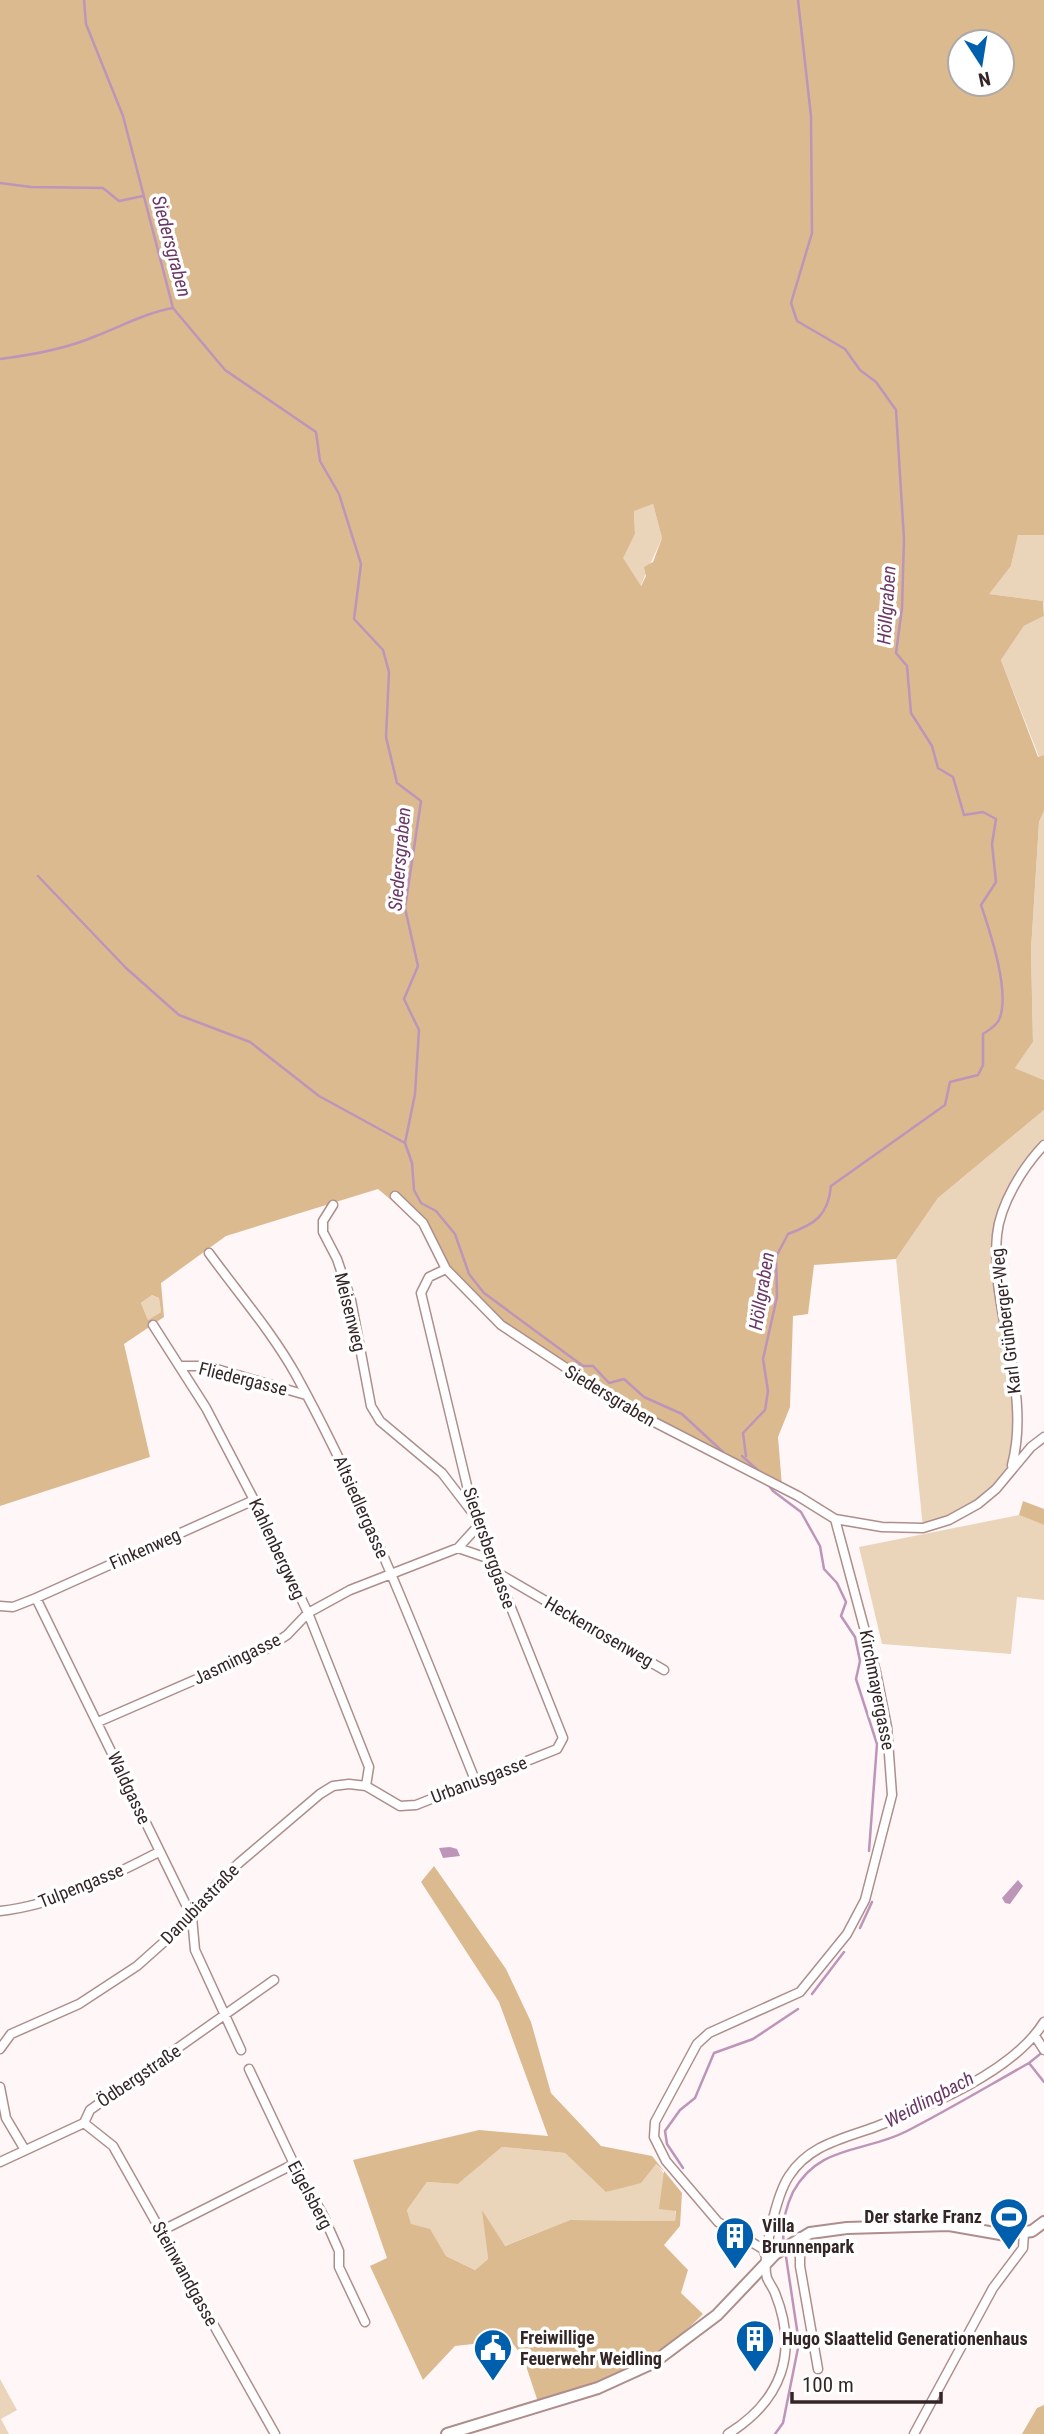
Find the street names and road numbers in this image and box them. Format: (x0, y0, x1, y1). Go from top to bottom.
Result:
street label: Karl Grünberger-Weg (986, 1247, 1025, 1395)
street label: Meisenweg (331, 1270, 370, 1353)
street label: Fliedergasse (197, 1357, 290, 1400)
street label: Siedersgraben (561, 1360, 659, 1431)
street label: Altsiedlergasse (330, 1452, 393, 1561)
street label: Siedersberggasse (459, 1484, 520, 1611)
street label: Kahlenbergweg (245, 1495, 310, 1603)
street label: Finkenweg (106, 1524, 184, 1574)
street label: Heckenrosenweg (541, 1592, 657, 1671)
street label: Jasmingasse (190, 1628, 284, 1689)
street label: Kirchmayergasse (856, 1628, 899, 1752)
street label: Waldgasse (104, 1748, 155, 1827)
street label: Urbanusgasse (428, 1752, 530, 1807)
street label: Tulpengasse (35, 1859, 126, 1912)
street label: Danubiastraße (156, 1859, 243, 1948)
street label: Ödbergstraße (93, 2040, 185, 2111)
street label: Eigelsberg (284, 2157, 337, 2232)
street label: Steinwandgasse (148, 2218, 223, 2330)

